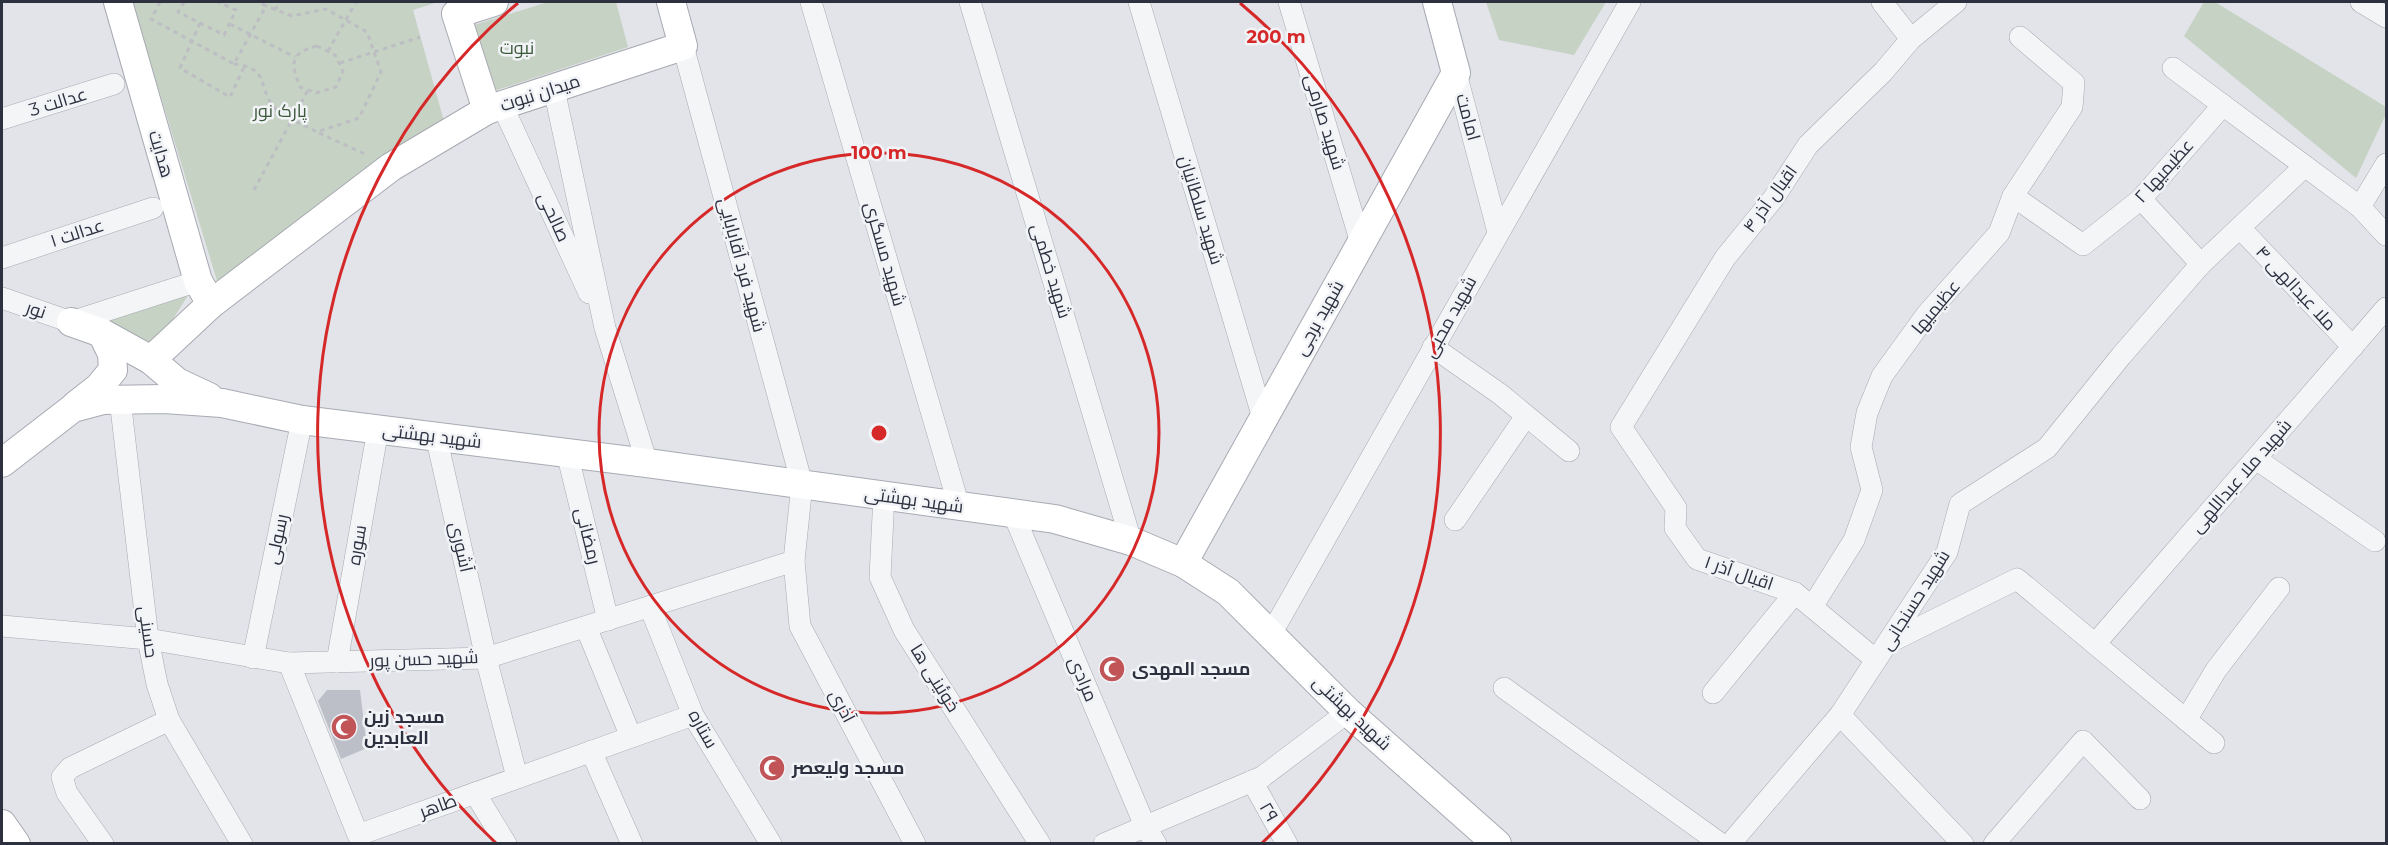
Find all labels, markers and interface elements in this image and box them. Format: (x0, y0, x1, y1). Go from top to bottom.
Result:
text: 200 m (1246, 26, 1306, 48)
park label: نبوت (500, 37, 534, 59)
street label: میدان نبوت (497, 70, 583, 116)
street label: شهید صارمی (1300, 72, 1350, 172)
street label: عدالت 3 (26, 83, 90, 121)
street label: امامت (1451, 91, 1485, 143)
park label: پارک نور (252, 100, 307, 123)
street label: هدایت (144, 128, 178, 180)
street label: عظیمیها ۲ (2130, 135, 2198, 207)
text: 100 m (851, 142, 907, 164)
street label: شهید سلطانیان (1174, 153, 1228, 267)
street label: اقبال آذر ۴ (1738, 161, 1802, 237)
street label: صالحی (533, 189, 575, 245)
street label: شهید فرد آقابابایی (713, 195, 771, 335)
street label: شهید مسگری (860, 199, 910, 309)
street label: عدالت ۱ (47, 214, 107, 252)
street label: شهید خطمی (1026, 221, 1076, 321)
street label: ملا عبدالهی ۴ (2251, 241, 2341, 335)
street label: شهید محبی (1419, 272, 1481, 362)
street label: عظیمیها (1907, 275, 1965, 339)
street label: شهید برجی (1289, 277, 1349, 359)
street label: نور (22, 296, 49, 324)
street label: شهید ملا عبداللهی (2186, 415, 2296, 537)
street label: شهید بهشتی (381, 419, 483, 453)
centre of rings (869, 423, 889, 443)
street label: شهید بهشتی (863, 482, 965, 518)
street label: رمضانی (570, 505, 606, 567)
street label: رسولی (261, 512, 293, 566)
street label: آشوری (445, 520, 477, 574)
street label: سوره (343, 523, 371, 567)
street label: شهید حسنجانی (1875, 546, 1955, 654)
street label: اقبال آذر ۱ (1702, 551, 1776, 595)
street label: حسینی (133, 605, 163, 659)
street label: خوئینی ها (906, 640, 964, 716)
street label: شهید حسن پور (368, 646, 479, 673)
street label: مرادی (1064, 653, 1102, 705)
mosque icon: مسجد المهدی (1097, 654, 1127, 684)
place label: مسجد المهدی (1132, 658, 1250, 680)
street label: شهید بهشتی (1308, 671, 1396, 755)
street label: آذری (824, 686, 860, 726)
place label: مسجد زین العابدین (364, 706, 445, 749)
street label: ستاره (684, 706, 722, 752)
mosque icon: مسجد زین العابدین (329, 712, 359, 742)
mosque icon: مسجد ولیعصر (757, 753, 787, 783)
place label: مسجد ولیعصر (791, 757, 904, 779)
street label: طاهر (415, 789, 460, 823)
street label: ۲۹ (1255, 798, 1283, 826)

